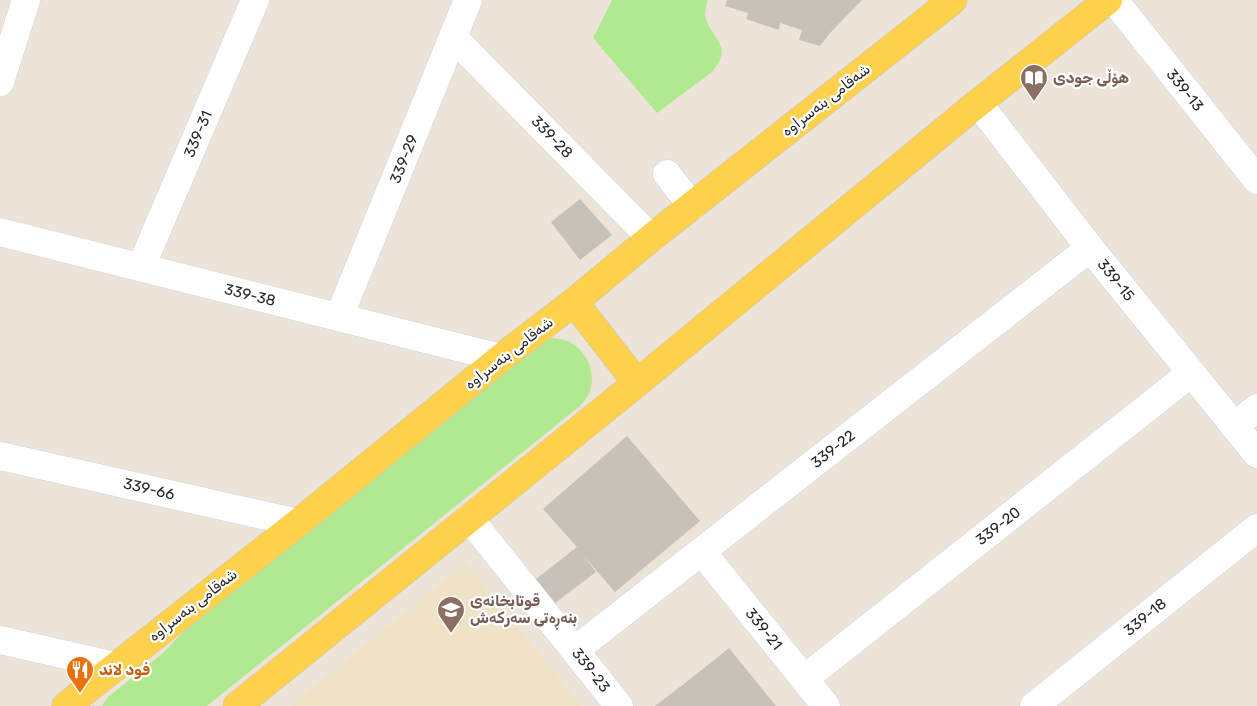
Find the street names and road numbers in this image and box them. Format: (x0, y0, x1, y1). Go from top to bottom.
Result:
street label: شەقامی بنەسراوە (778, 60, 874, 141)
street label: 339-13 (1163, 65, 1207, 115)
street label: 339-31 (180, 108, 216, 160)
street label: 339-28 (528, 112, 576, 162)
street label: 339-29 (386, 132, 422, 186)
street label: 339-15 (1094, 255, 1138, 305)
street label: 339-38 (222, 280, 278, 310)
street label: شەقامی بنەسراوە (461, 313, 557, 394)
street label: 339-22 (807, 426, 859, 472)
street label: 339-66 (122, 474, 176, 504)
street label: 339-20 (972, 503, 1024, 549)
street label: شەقامی بنەسراوە (145, 565, 241, 646)
street label: 339-18 (1120, 594, 1170, 640)
street label: 339-21 (742, 604, 786, 654)
street label: 339-23 (568, 644, 614, 696)

